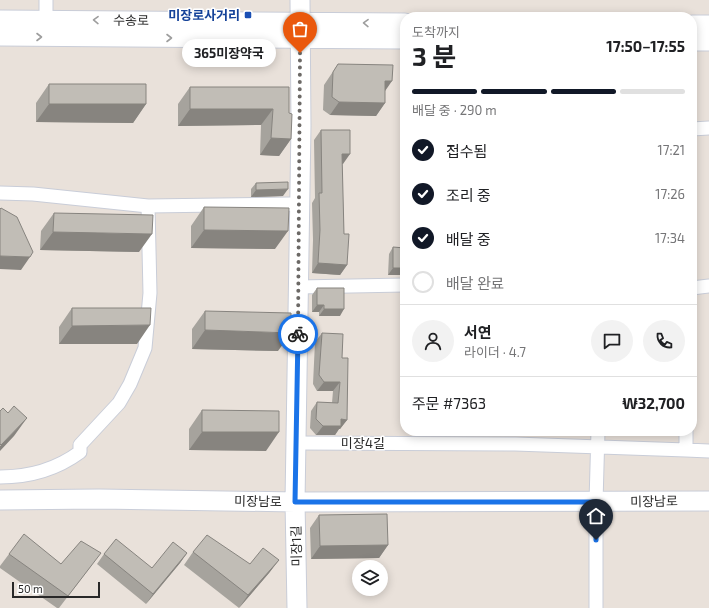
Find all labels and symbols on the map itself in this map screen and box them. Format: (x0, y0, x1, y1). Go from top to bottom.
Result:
place label: 미장로사거리 (168, 7, 240, 23)
marker: 미장로사거리 (243, 10, 253, 20)
street label: 수송로 (113, 12, 149, 28)
pin (283, 12, 317, 53)
one-way arrow (93, 16, 99, 24)
one-way arrow (363, 19, 369, 27)
one-way arrow (36, 33, 42, 41)
one-way arrow (166, 34, 172, 42)
callout: 365미장약국 (182, 39, 276, 67)
courier (278, 314, 318, 354)
street label: 미장4길 (341, 435, 385, 451)
street label: 미장남로 (234, 493, 282, 509)
street label: 미장남로 (630, 493, 678, 509)
pin (579, 499, 613, 540)
street label: 미장1길 (288, 525, 304, 567)
scale bar (12, 580, 100, 599)

